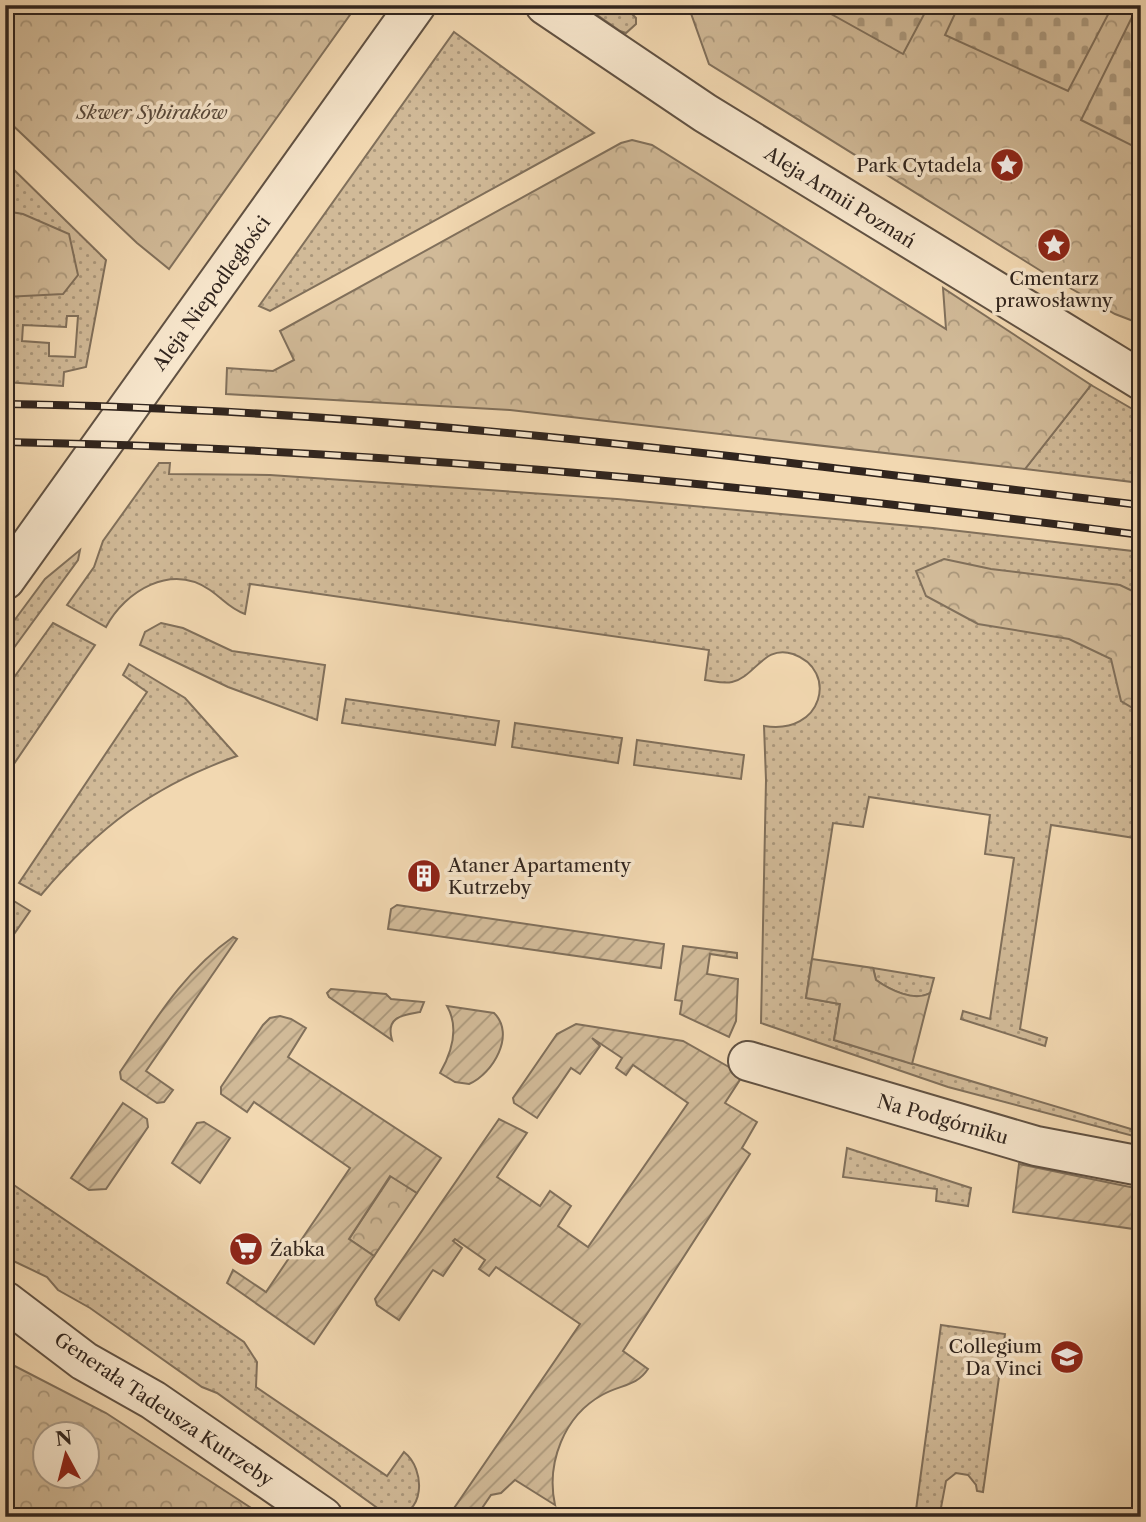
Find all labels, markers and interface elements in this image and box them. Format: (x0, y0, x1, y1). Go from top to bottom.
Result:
park label: Skwer Sybiraków (75, 101, 228, 124)
street label: Aleja Armii Poznań (759, 141, 920, 253)
place icon: Park Cytadela (988, 146, 1026, 184)
place label: Park Cytadela (856, 154, 982, 177)
street label: Aleja Niepodległości (147, 211, 275, 376)
place icon: Cmentarz prawosławny (1035, 226, 1073, 264)
place label: Cmentarz prawosławny (995, 267, 1113, 312)
place label: Ataner Apartamenty Kutrzeby (447, 854, 632, 899)
building icon: Ataner Apartamenty Kutrzeby (405, 857, 443, 895)
street label: Na Podgórniku (875, 1090, 1011, 1149)
supermarket icon: Żabka (227, 1230, 265, 1268)
place label: Żabka (270, 1238, 325, 1261)
street label: Generała Tadeusza Kutrzeby (50, 1327, 278, 1492)
place label: Collegium Da Vinci (949, 1335, 1042, 1380)
school or university icon: Collegium Da Vinci (1048, 1338, 1086, 1376)
north arrow (32, 1420, 102, 1490)
text: N (54, 1426, 74, 1451)

